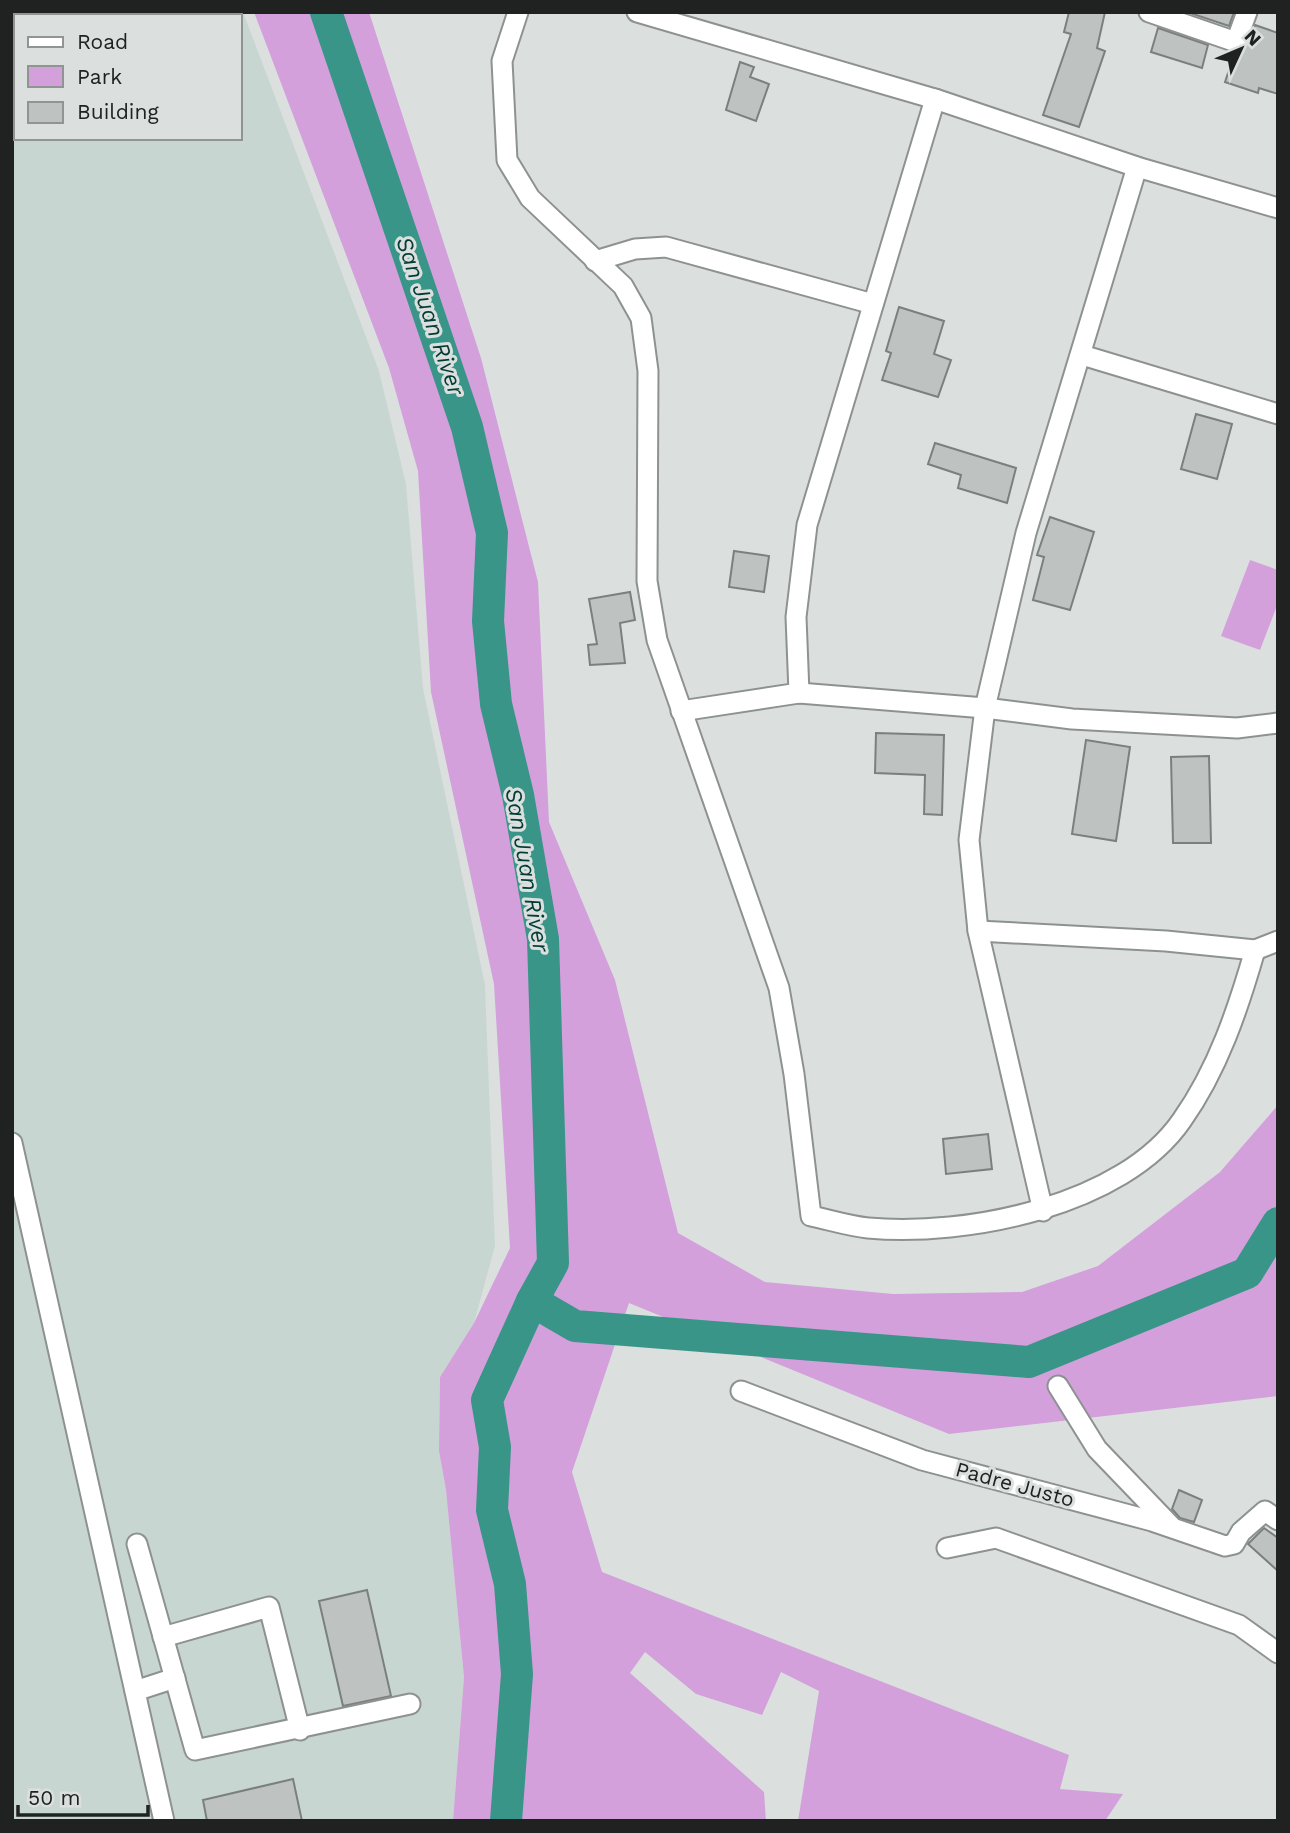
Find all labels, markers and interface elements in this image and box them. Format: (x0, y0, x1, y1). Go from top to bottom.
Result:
legend (14, 14, 242, 140)
north arrow (1206, 14, 1276, 84)
text: N (1240, 24, 1266, 51)
text: Road (77, 29, 128, 54)
text: Park (77, 64, 122, 89)
text: Building (77, 99, 159, 124)
water label: San Juan River (390, 233, 470, 400)
water label: San Juan River (499, 786, 555, 955)
street label: Padre Justo (953, 1456, 1077, 1512)
scale bar (18, 1773, 147, 1817)
text: 50 m (28, 1785, 80, 1810)

